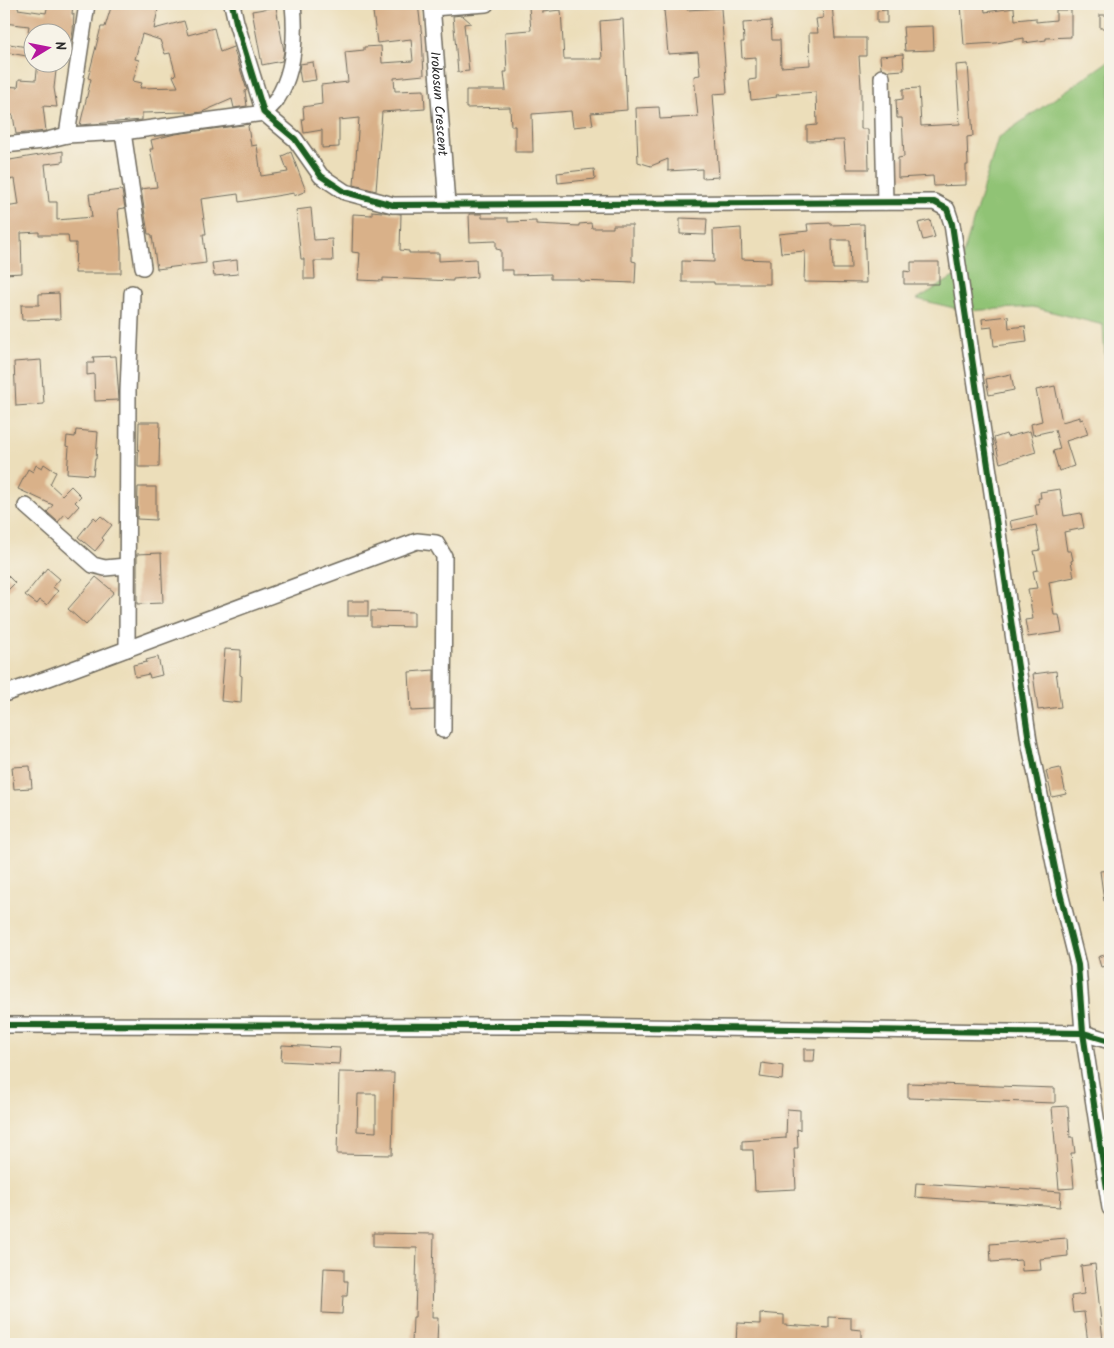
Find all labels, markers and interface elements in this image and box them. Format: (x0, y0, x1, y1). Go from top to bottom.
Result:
north arrow (22, 22, 72, 72)
text: N (48, 40, 71, 52)
street label: Irokosun Crescent (424, 51, 453, 157)

